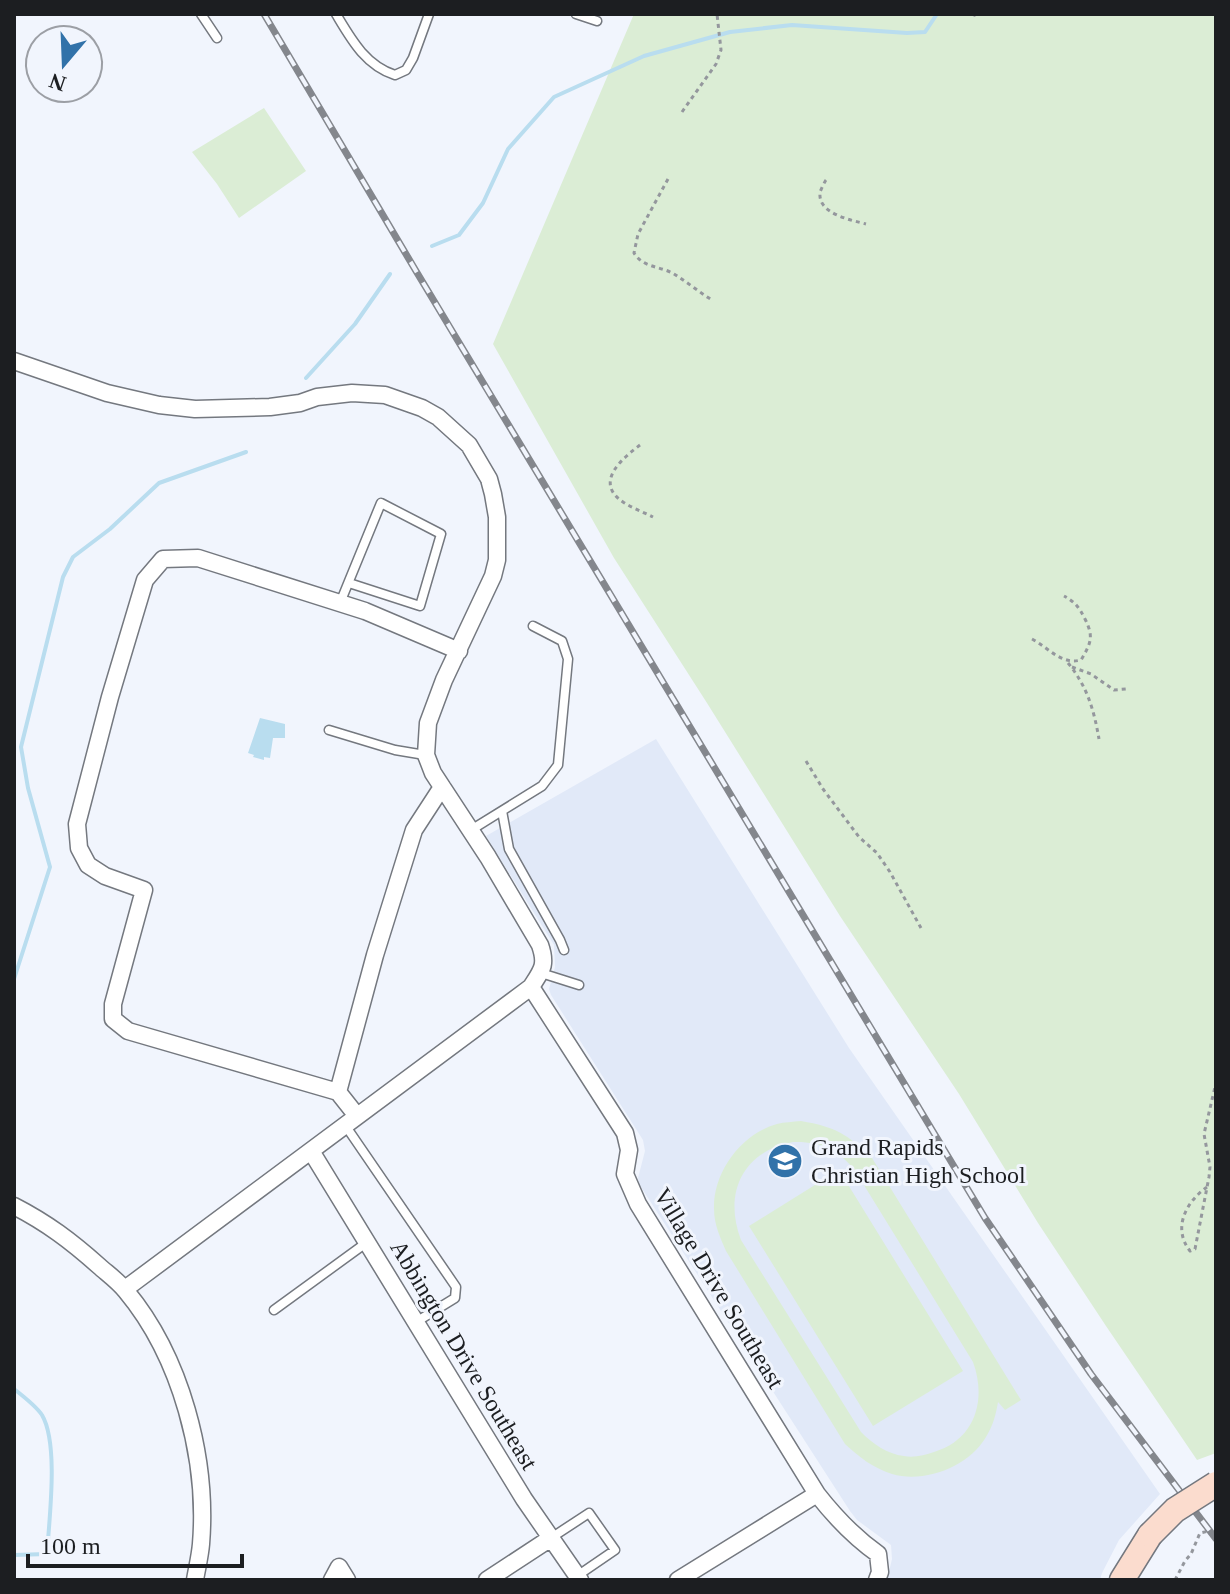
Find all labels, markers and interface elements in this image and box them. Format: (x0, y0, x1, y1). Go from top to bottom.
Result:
north arrow (24, 24, 104, 104)
text: N (46, 68, 69, 97)
place label: Grand Rapids Christian High School (811, 1134, 1026, 1188)
school or university icon: Grand Rapids Christian High School (766, 1142, 804, 1180)
street label: Village Drive Southeast (649, 1183, 789, 1393)
street label: Abbington Drive Southeast (385, 1236, 543, 1475)
scale bar (28, 1518, 242, 1568)
text: 100 m (40, 1533, 101, 1559)

